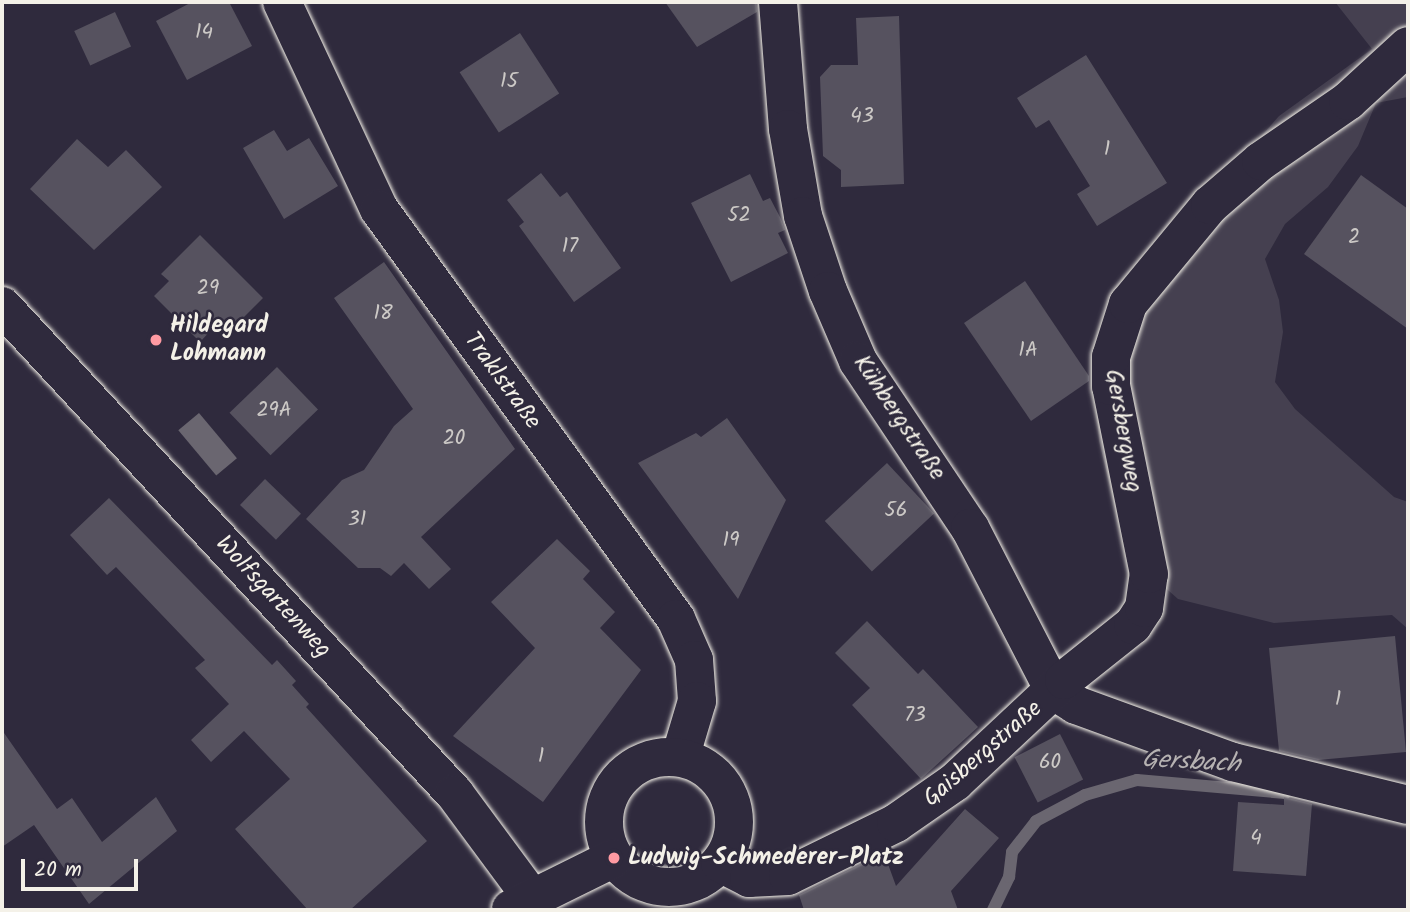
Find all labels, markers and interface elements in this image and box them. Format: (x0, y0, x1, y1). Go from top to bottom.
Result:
house number: 14 (195, 20, 213, 46)
house number: 15 (500, 69, 518, 95)
house number: 43 (850, 104, 874, 130)
house number: 1 (1104, 137, 1110, 163)
house number: 52 (727, 203, 751, 229)
house number: 2 (1348, 225, 1360, 251)
house number: 17 (562, 234, 578, 260)
house number: 29 (197, 276, 219, 302)
house number: 18 (373, 301, 393, 327)
place label: Hildegard Lohmann (170, 312, 268, 368)
street label: Traklstraße (457, 327, 547, 435)
marker: Hildegard Lohmann (148, 332, 164, 348)
house number: 1A (1018, 338, 1038, 364)
street label: Kühbergstraße (847, 350, 951, 486)
street label: Gersbergweg (1098, 367, 1148, 495)
house number: 29A (256, 398, 292, 424)
house number: 20 (443, 426, 465, 452)
house number: 56 (885, 498, 907, 524)
house number: 31 (348, 507, 366, 533)
house number: 19 (723, 528, 739, 554)
street label: Wolfsgartenweg (209, 530, 337, 664)
house number: 1 (1335, 687, 1341, 713)
street label: Gaisbergstraße (918, 695, 1048, 813)
house number: 73 (904, 703, 926, 729)
house number: 1 (538, 744, 544, 770)
water label: Gersbach (1141, 745, 1241, 781)
house number: 60 (1039, 750, 1061, 776)
house number: 4 (1250, 826, 1262, 852)
place label: Ludwig-Schmederer-Platz (628, 844, 904, 872)
scale bar (24, 846, 142, 890)
marker: Ludwig-Schmederer-Platz (606, 850, 622, 866)
text: 20 m (34, 854, 82, 887)

